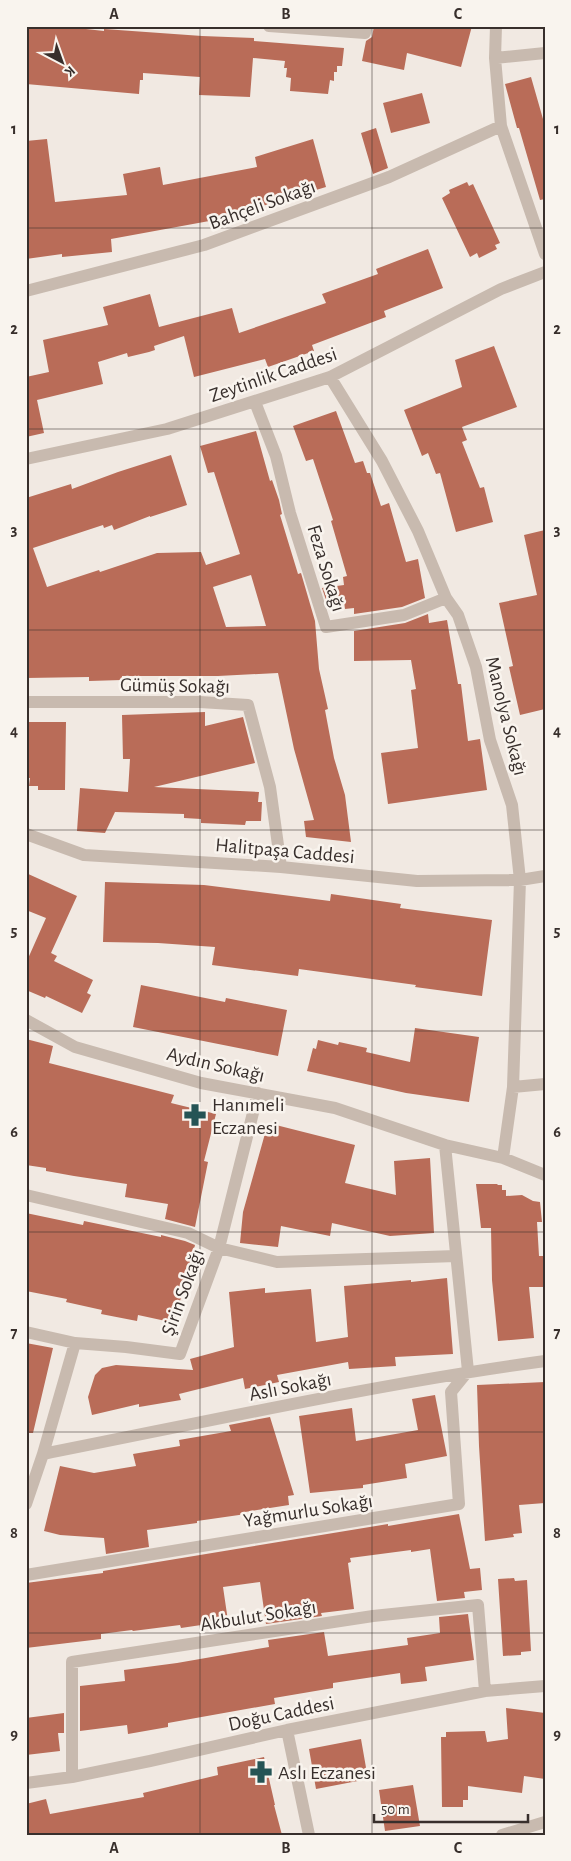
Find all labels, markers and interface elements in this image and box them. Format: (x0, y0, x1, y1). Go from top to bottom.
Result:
text: A (109, 6, 119, 22)
text: B (281, 6, 291, 22)
text: C (454, 6, 463, 22)
north arrow (38, 38, 88, 88)
text: K (62, 63, 78, 80)
text: 1 (11, 121, 17, 137)
text: 1 (554, 121, 560, 137)
street label: Bahçeli Sokağı (206, 176, 318, 233)
text: 2 (10, 321, 18, 337)
text: 2 (553, 321, 561, 337)
street label: Zeytinlik Caddesi (207, 344, 340, 406)
text: 3 (11, 522, 18, 538)
text: 3 (554, 522, 561, 538)
street label: Feza Sokağı (303, 523, 349, 614)
street label: Manolya Sokağı (482, 655, 530, 778)
street label: Gümüş Sokağı (120, 675, 230, 697)
text: 4 (10, 723, 18, 739)
text: 4 (553, 723, 561, 739)
street label: Halitpaşa Caddesi (214, 835, 355, 867)
text: 5 (11, 923, 18, 939)
text: 5 (554, 923, 561, 939)
street label: Aydın Sokağı (165, 1044, 267, 1086)
place label: Hanımeli Eczanesi (212, 1095, 284, 1138)
pharmacy icon: Hanımeli Eczanesi (182, 1102, 208, 1128)
text: 6 (10, 1124, 18, 1140)
text: 6 (553, 1124, 561, 1140)
street label: Şirin Sokağı (158, 1246, 208, 1338)
text: 7 (11, 1325, 18, 1341)
text: 7 (554, 1325, 561, 1341)
street label: Aslı Sokağı (247, 1369, 333, 1405)
street label: Yağmurlu Sokağı (242, 1491, 374, 1531)
text: 8 (10, 1525, 18, 1541)
text: 8 (553, 1525, 561, 1541)
street label: Akbulut Sokağı (199, 1597, 318, 1635)
street label: Doğu Caddesi (226, 1693, 336, 1735)
text: 9 (10, 1726, 18, 1742)
text: 9 (553, 1726, 561, 1742)
pharmacy icon: Aslı Eczanesi (248, 1759, 274, 1785)
place label: Aslı Eczanesi (278, 1763, 376, 1783)
scale bar (374, 1791, 527, 1823)
text: 50 m (381, 1802, 410, 1817)
text: A (109, 1840, 119, 1856)
text: B (281, 1840, 291, 1856)
text: C (454, 1840, 463, 1856)

